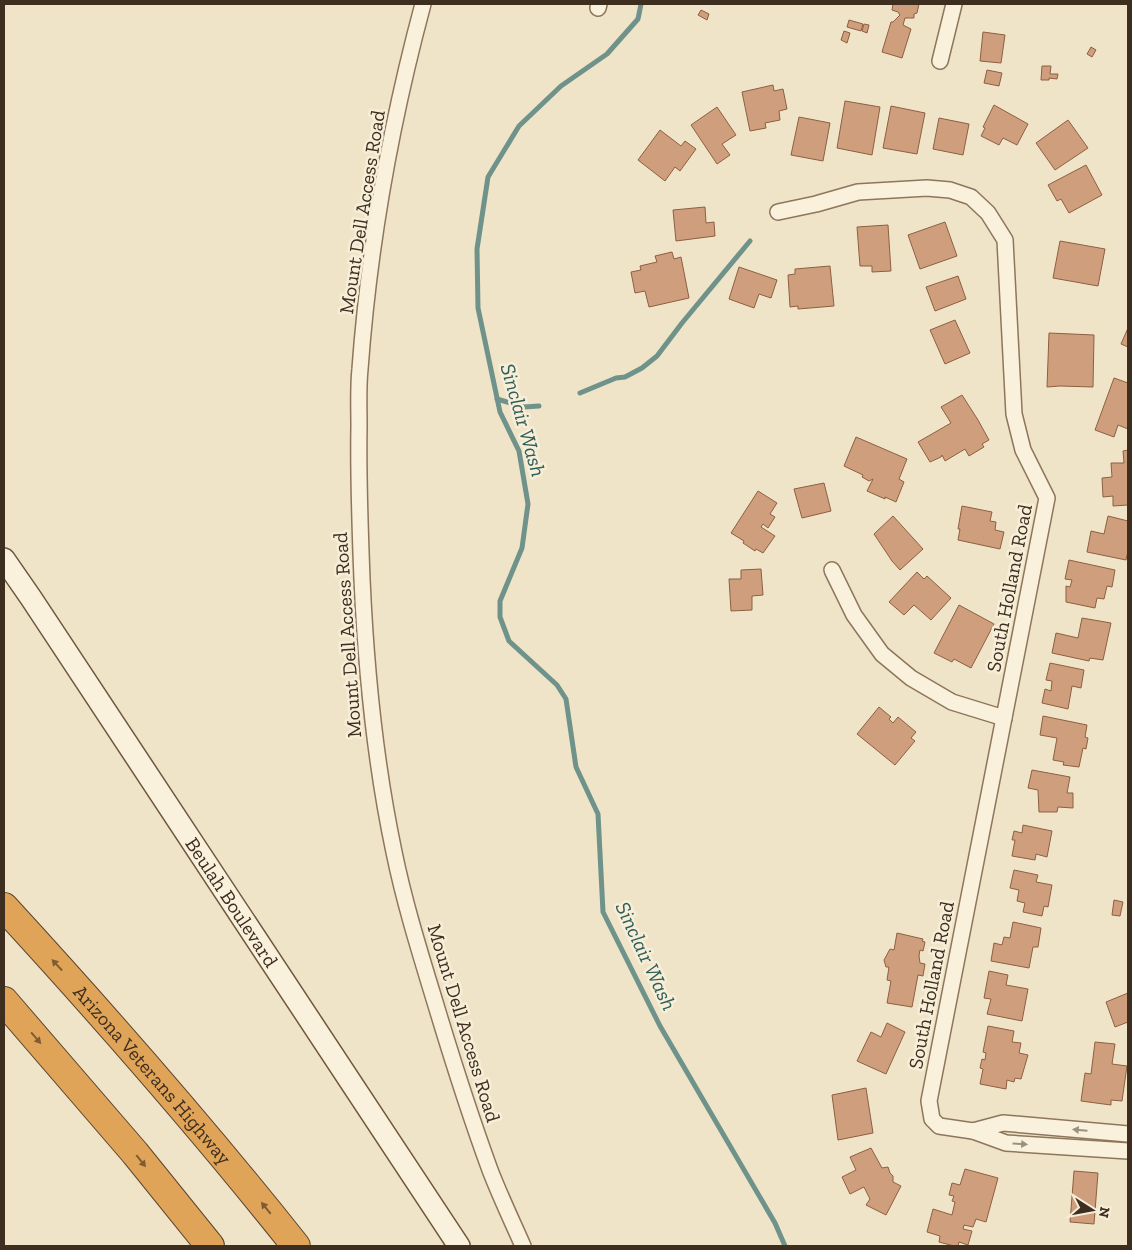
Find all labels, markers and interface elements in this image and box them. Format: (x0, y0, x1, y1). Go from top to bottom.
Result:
street label: Mount Dell Access Road (334, 108, 390, 316)
water label: Sinclair Wash (495, 360, 552, 479)
street label: South Holland Road (981, 502, 1037, 674)
street label: Mount Dell Access Road (328, 532, 366, 738)
street label: Beulah Boulevard (180, 833, 283, 972)
water label: Sinclair Wash (610, 898, 682, 1014)
street label: South Holland Road (903, 899, 959, 1071)
street label: Mount Dell Access Road (422, 921, 506, 1125)
one-way arrow (52, 959, 63, 972)
street label: Arizona Veterans Highway (68, 980, 237, 1170)
one-way arrow (30, 1031, 42, 1043)
one-way arrow (1071, 1125, 1087, 1133)
one-way arrow (1012, 1140, 1028, 1148)
one-way arrow (136, 1155, 147, 1168)
north arrow (1067, 1185, 1117, 1235)
one-way arrow (260, 1202, 271, 1215)
text: N (1095, 1206, 1114, 1220)

